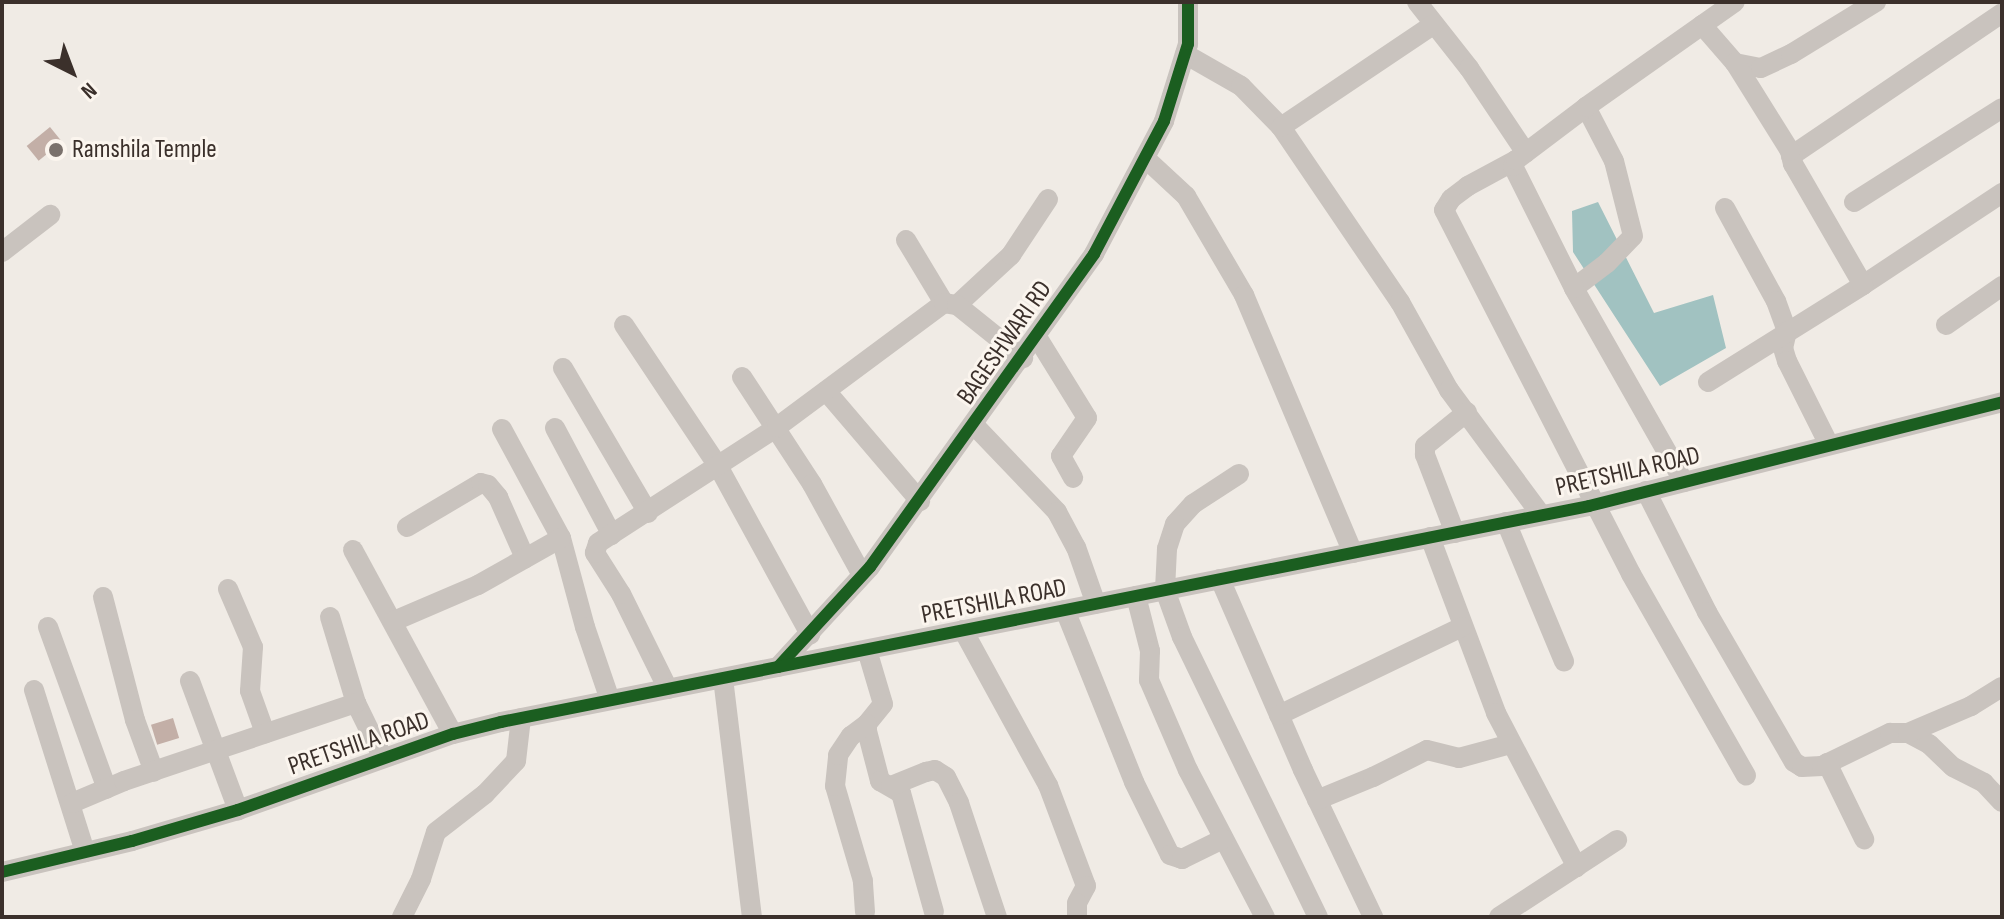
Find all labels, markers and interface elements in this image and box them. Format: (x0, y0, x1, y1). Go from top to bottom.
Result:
north arrow (32, 32, 112, 112)
text: N (75, 76, 102, 104)
place label: Ramshila Temple (72, 134, 217, 166)
marker: Ramshila Temple (47, 141, 65, 159)
street label: BAGESHWARI RD (951, 275, 1059, 411)
street label: PRETSHILA ROAD (1553, 440, 1703, 504)
street label: PRETSHILA ROAD (919, 573, 1069, 631)
street label: PRETSHILA ROAD (284, 705, 434, 783)

